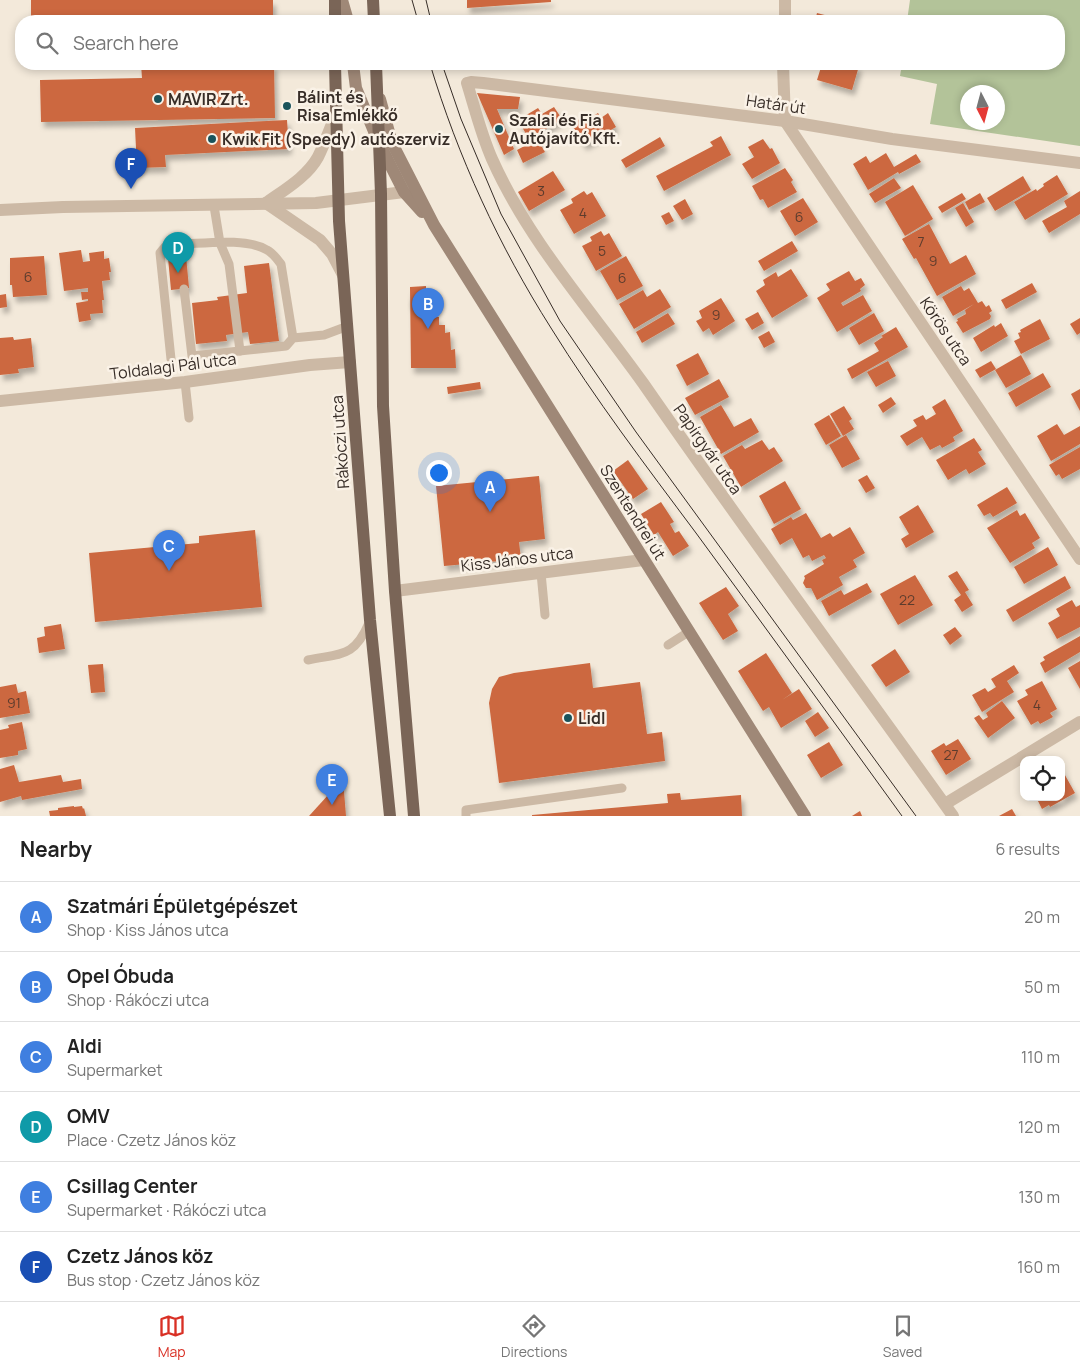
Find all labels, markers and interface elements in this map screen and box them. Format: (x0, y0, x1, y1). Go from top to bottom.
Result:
search box (15, 15, 1065, 70)
icon: search (33, 29, 61, 57)
text: Search here (73, 30, 179, 56)
north arrow (960, 85, 1005, 130)
place label: Bálint és Risa Emlékkő (297, 86, 398, 126)
place label: MAVIR Zrt. (168, 88, 249, 110)
street label: Határ út (745, 89, 807, 119)
marker: MAVIR Zrt. (152, 93, 164, 105)
marker: Bálint és Risa Emlékkő (281, 100, 293, 112)
place label: Szalai és Fia Autójavító Kft. (509, 109, 621, 149)
marker: Szalai és Fia Autójavító Kft. (493, 123, 505, 135)
place label: Kwik Fit (Speedy) autószerviz (222, 128, 450, 150)
marker: Kwik Fit (Speedy) autószerviz (206, 133, 218, 145)
pin: F (115, 148, 147, 189)
house number: 3 (537, 181, 545, 200)
house number: 4 (579, 203, 587, 222)
house number: 6 (795, 207, 803, 226)
pin: D (162, 232, 194, 273)
house number: 7 (917, 232, 925, 251)
house number: 5 (598, 241, 606, 260)
house number: 9 (929, 251, 937, 270)
house number: 6 (24, 267, 32, 286)
house number: 6 (618, 268, 626, 287)
pin: B (412, 288, 444, 329)
street label: Körös utca (915, 292, 977, 370)
house number: 9 (712, 305, 720, 324)
street label: Toldalagi Pál utca (109, 347, 237, 385)
street label: Rákóczi utca (326, 394, 354, 490)
street label: Papírgyár utca (669, 399, 747, 499)
your location (426, 460, 452, 486)
street label: Szentendrei út (595, 460, 671, 564)
pin: A (474, 471, 506, 512)
pin: C (153, 530, 185, 571)
street label: Kiss János utca (459, 541, 575, 577)
house number: 22 (899, 590, 915, 609)
house number: 91 (7, 693, 21, 712)
house number: 4 (1033, 695, 1041, 714)
place label: Lidl (578, 707, 605, 729)
marker: Lidl (562, 712, 574, 724)
house number: 27 (943, 745, 959, 764)
map controls (1020, 756, 1065, 801)
button: locate (1020, 756, 1065, 801)
pin: E (316, 764, 348, 805)
text: Nearby (20, 835, 92, 863)
text: 6 results (995, 838, 1060, 860)
text: Szatmári Épületgépészet (67, 893, 298, 919)
text: A (31, 906, 41, 928)
text: 20 m (1024, 906, 1060, 928)
text: Shop · Kiss János utca (67, 919, 229, 941)
text: Opel Óbuda (67, 963, 174, 989)
text: B (31, 976, 41, 998)
text: 50 m (1024, 976, 1060, 998)
text: Shop · Rákóczi utca (67, 989, 209, 1011)
text: Aldi (67, 1033, 102, 1059)
text: C (30, 1046, 42, 1068)
text: 110 m (1021, 1046, 1060, 1068)
text: Supermarket (67, 1059, 163, 1081)
text: OMV (67, 1103, 110, 1129)
text: D (30, 1116, 42, 1138)
text: 120 m (1018, 1116, 1060, 1138)
text: Place · Czetz János köz (67, 1129, 236, 1151)
text: Csillag Center (67, 1173, 198, 1199)
text: E (31, 1186, 41, 1208)
text: 130 m (1018, 1186, 1060, 1208)
text: Supermarket · Rákóczi utca (67, 1199, 267, 1221)
text: Czetz János köz (67, 1243, 213, 1269)
text: F (32, 1256, 40, 1278)
text: 160 m (1017, 1256, 1060, 1278)
text: Bus stop · Czetz János köz (67, 1269, 260, 1291)
tab: Map (158, 1312, 186, 1361)
tab: Directions (501, 1312, 567, 1361)
tab: Saved (883, 1312, 922, 1361)

